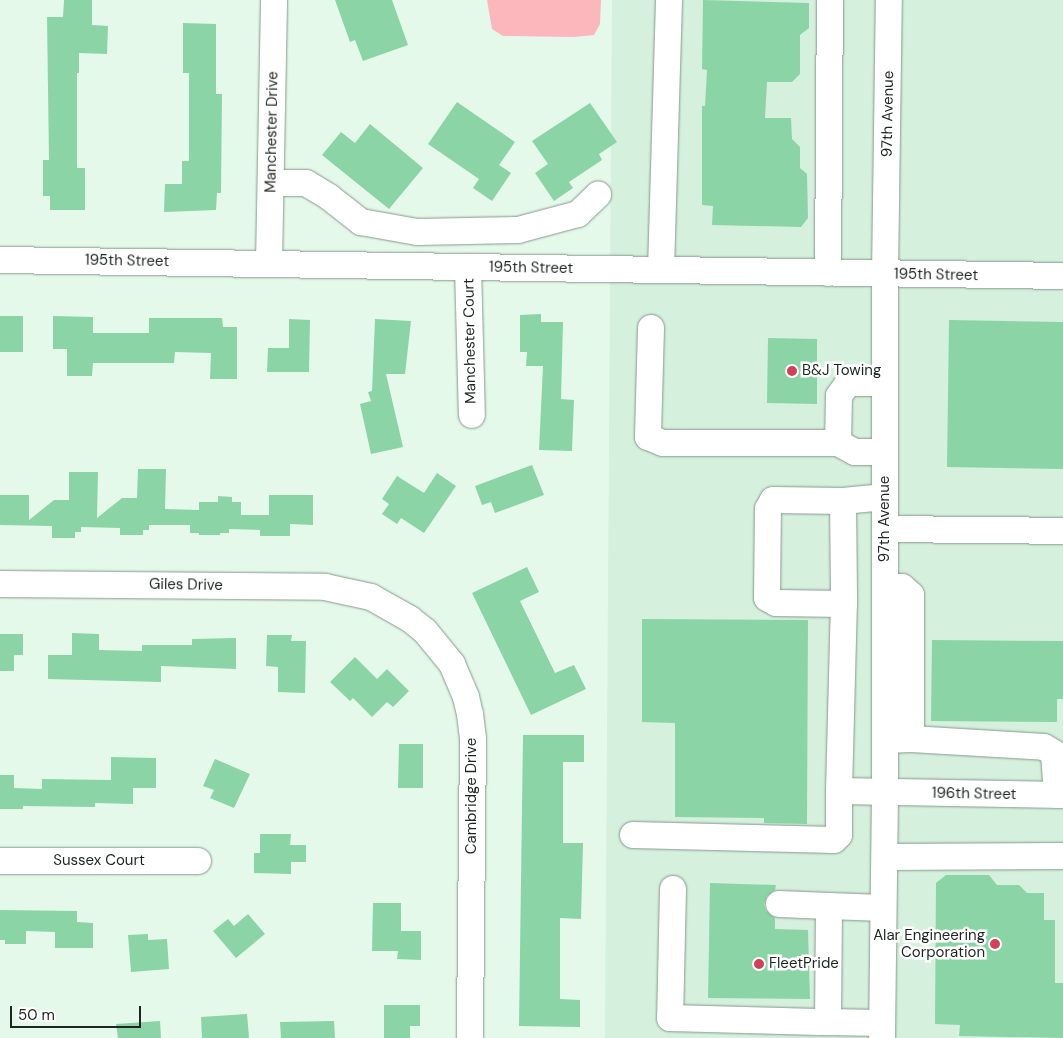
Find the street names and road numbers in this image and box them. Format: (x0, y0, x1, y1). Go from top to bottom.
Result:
street label: Manchester Drive (262, 71, 282, 193)
street label: 97th Avenue (878, 71, 898, 157)
street label: 195th Street (85, 251, 169, 271)
street label: 195th Street (489, 258, 573, 278)
street label: 195th Street (894, 265, 978, 285)
street label: Manchester Court (460, 278, 480, 404)
street label: 97th Avenue (876, 476, 894, 562)
street label: Giles Drive (149, 575, 223, 595)
street label: Cambridge Drive (463, 738, 481, 854)
street label: 196th Street (932, 784, 1016, 804)
street label: Sussex Court (53, 852, 145, 870)

